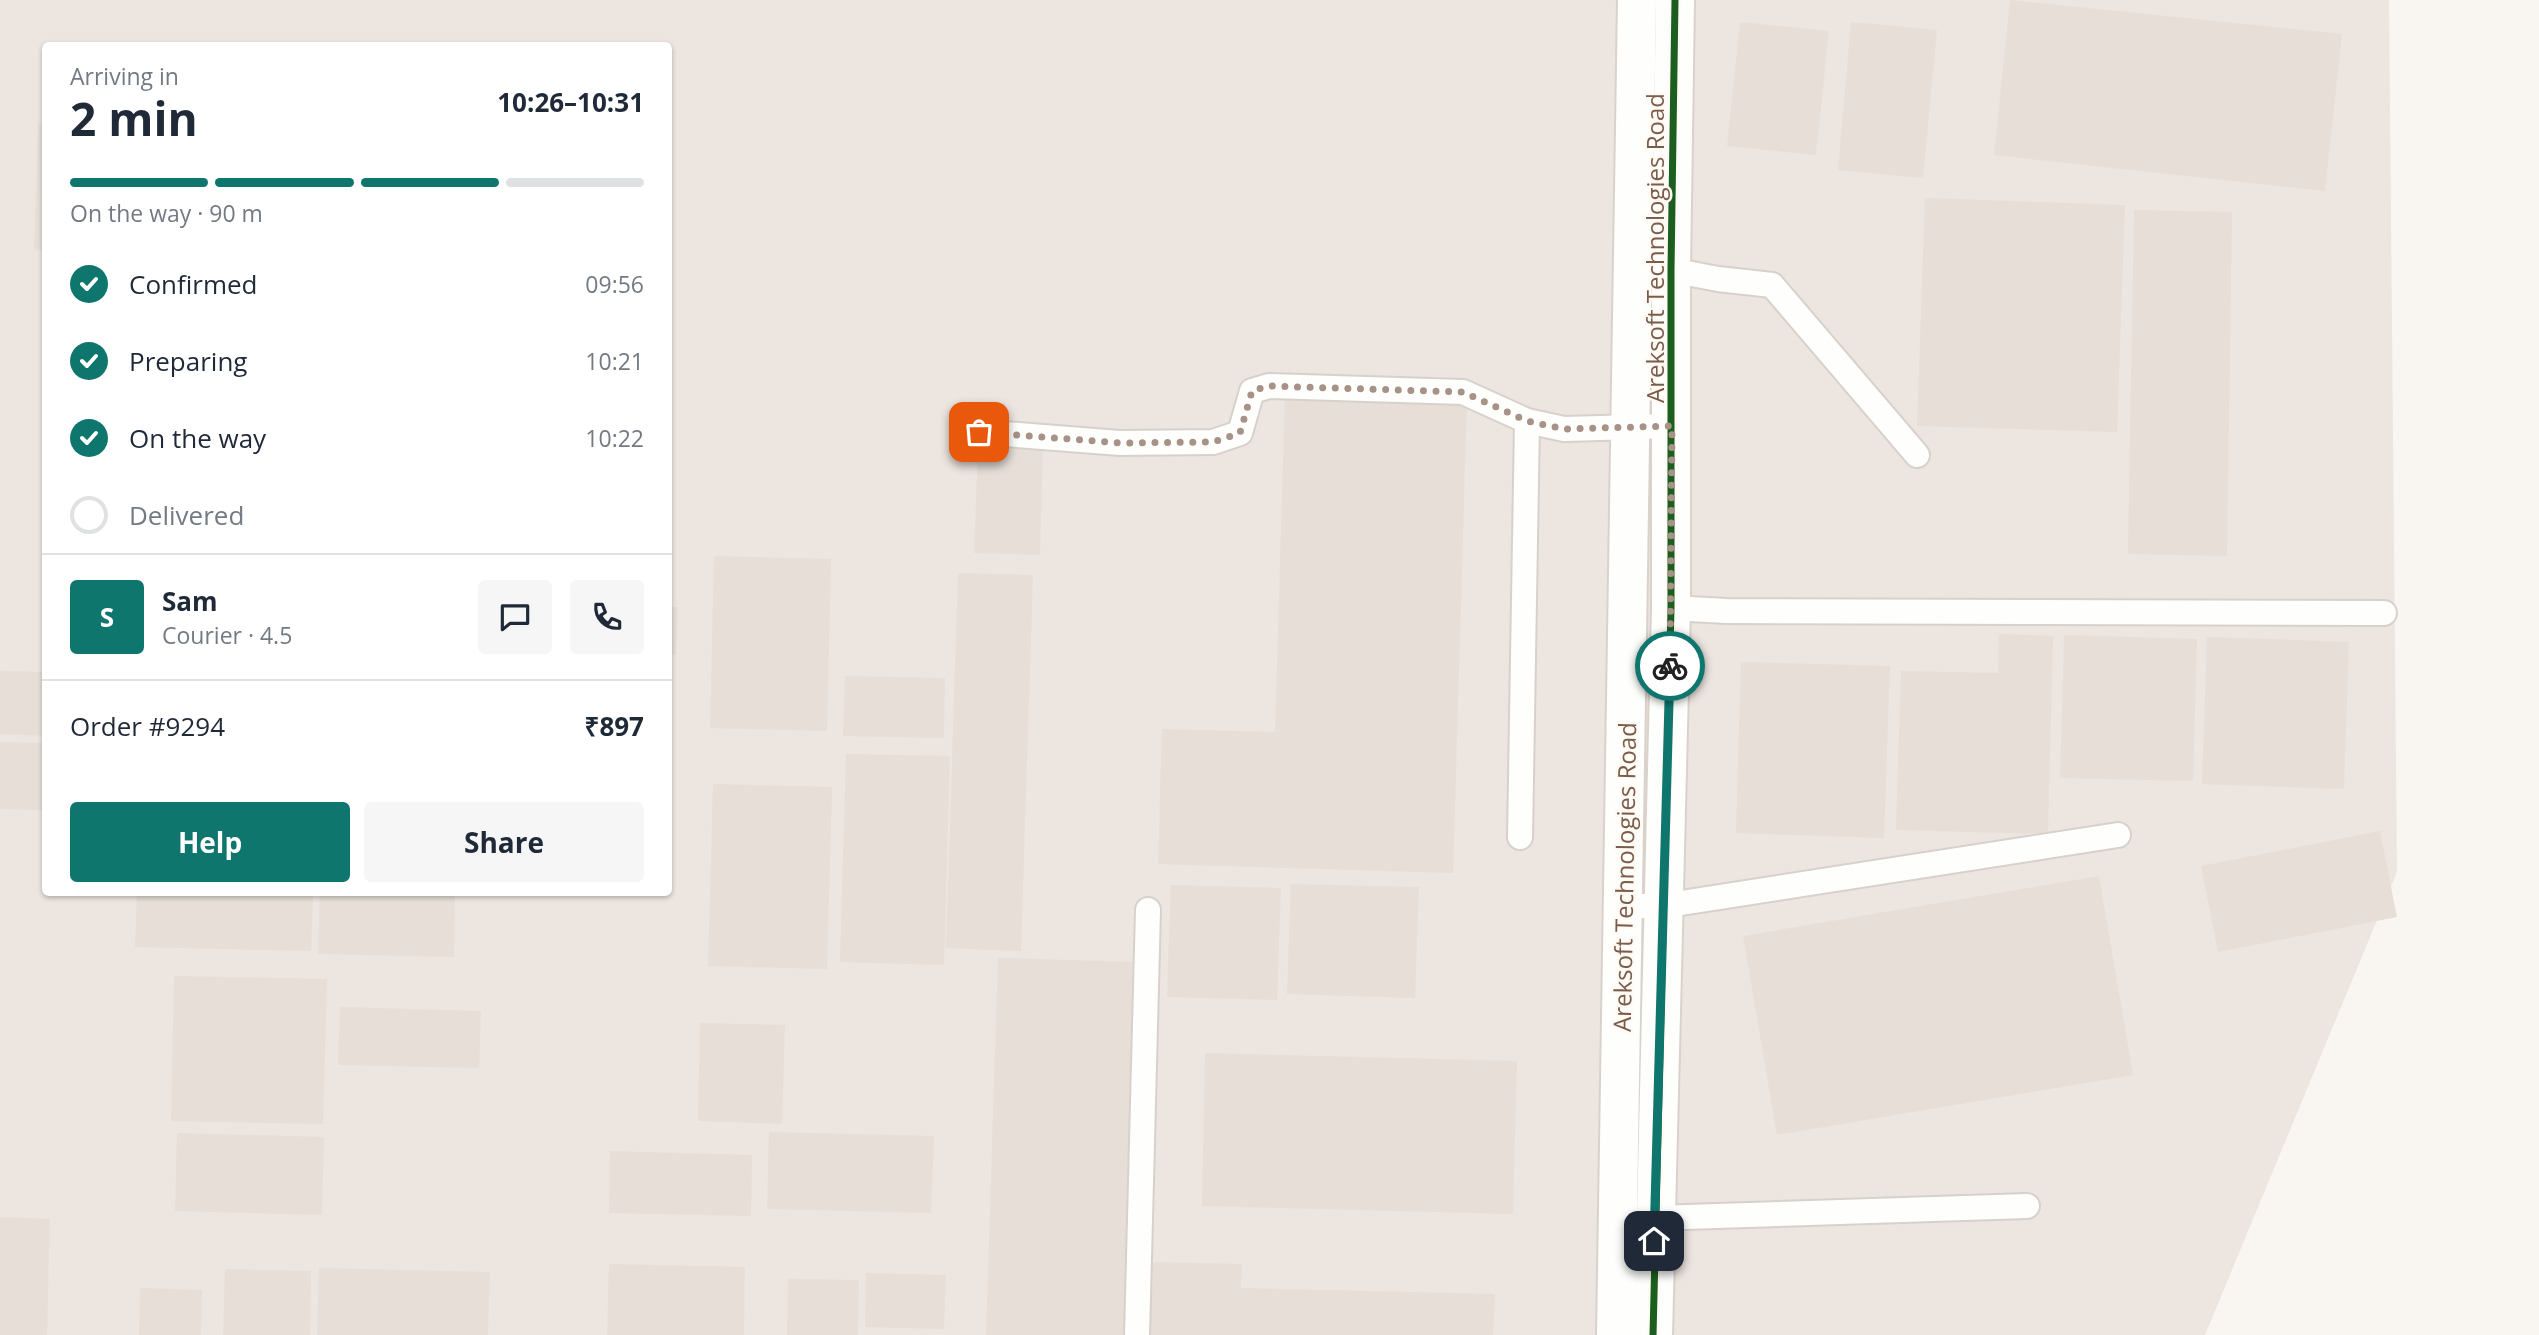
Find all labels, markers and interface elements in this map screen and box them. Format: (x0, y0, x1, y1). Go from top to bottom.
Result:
text: Arriving in (70, 60, 179, 92)
text: 10:26–10:31 (497, 84, 644, 120)
text: 2 min (70, 87, 198, 149)
street label: Areksoft Technologies Road (1638, 93, 1671, 403)
text: On the way · 90 m (70, 197, 263, 229)
icon: check (70, 265, 108, 303)
text: Confirmed (129, 266, 257, 302)
text: 09:56 (585, 268, 644, 300)
icon: check (70, 342, 108, 380)
text: Preparing (129, 343, 247, 379)
text: 10:21 (585, 345, 644, 377)
pin (949, 402, 1009, 462)
icon: bag (960, 413, 998, 451)
icon: check (70, 419, 108, 457)
text: On the way (129, 420, 266, 456)
text: 10:22 (585, 422, 644, 454)
text: Delivered (129, 497, 244, 533)
button: chat (478, 580, 552, 654)
button: phone (570, 580, 644, 654)
text: Sam (162, 583, 218, 619)
text: S (100, 599, 114, 635)
text: Courier · 4.5 (162, 619, 292, 651)
courier (1635, 631, 1705, 701)
icon: bike (1651, 647, 1689, 685)
text: Order #9294 (70, 708, 225, 744)
text: ₹897 (585, 708, 644, 744)
street label: Areksoft Technologies Road (1605, 722, 1643, 1032)
button: Help (70, 802, 350, 882)
button: Share (364, 802, 644, 882)
pin (1624, 1211, 1684, 1271)
icon: home (1635, 1222, 1673, 1260)

